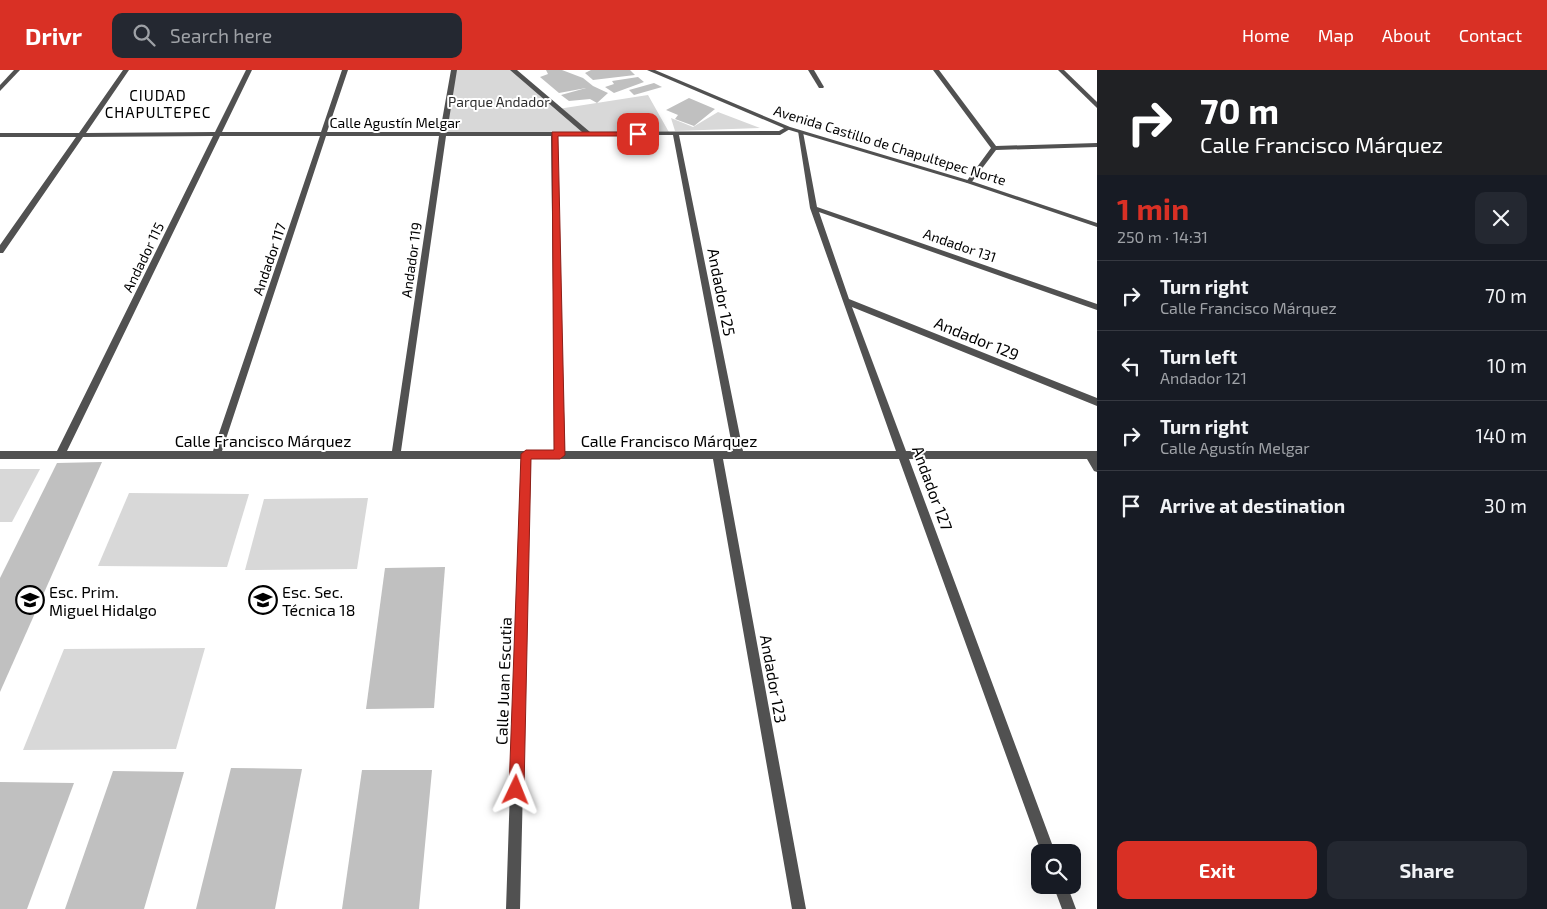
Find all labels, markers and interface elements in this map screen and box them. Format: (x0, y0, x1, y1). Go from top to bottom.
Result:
search box (112, 13, 462, 58)
text: Drivr (25, 21, 82, 50)
icon: search (130, 21, 158, 49)
text: Search here (170, 24, 272, 47)
text: Home (1242, 24, 1290, 46)
text: Map (1318, 24, 1354, 46)
text: About (1382, 24, 1431, 46)
text: Contact (1459, 24, 1522, 46)
district label: CIUDAD CHAPULTEPEC (105, 86, 211, 121)
text: 70 m (1200, 89, 1279, 131)
icon: right (1117, 90, 1182, 155)
park label: Parque Andador (448, 93, 550, 110)
street label: Avenida Castillo de Chapultepec Norte (772, 101, 1008, 189)
pin (617, 113, 659, 155)
street label: Calle Agustín Melgar (330, 114, 461, 131)
icon: arrive (624, 120, 652, 148)
text: Calle Francisco Márquez (1200, 131, 1443, 157)
text: 1 min (1117, 190, 1189, 226)
button: close (1475, 192, 1527, 244)
street label: Andador 115 (119, 219, 167, 295)
street label: Andador 117 (249, 221, 289, 297)
street label: Andador 119 (397, 221, 425, 299)
street label: Andador 131 (921, 225, 999, 265)
text: 250 m · 14:31 (1117, 227, 1208, 246)
street label: Andador 125 (704, 246, 740, 338)
text: Turn right (1160, 275, 1248, 298)
icon: right (1117, 282, 1145, 310)
text: 70 m (1485, 284, 1527, 307)
text: Calle Francisco Márquez (1160, 298, 1337, 317)
street label: Andador 129 (932, 312, 1022, 364)
text: Turn left (1160, 345, 1237, 368)
icon: left (1117, 352, 1145, 380)
text: 10 m (1487, 354, 1527, 377)
text: Andador 121 (1160, 368, 1247, 387)
text: Turn right (1160, 415, 1248, 438)
icon: right (1117, 422, 1145, 450)
text: 140 m (1475, 424, 1527, 447)
street label: Calle Francisco Márquez (175, 431, 351, 450)
street label: Calle Francisco Márquez (581, 431, 757, 450)
text: Calle Agustín Melgar (1160, 438, 1310, 457)
street label: Andador 127 (909, 443, 957, 533)
icon: arrive (1117, 492, 1145, 520)
text: Arrive at destination (1160, 494, 1345, 517)
text: 30 m (1484, 494, 1527, 517)
place label: Esc. Prim. Miguel Hidalgo (49, 582, 157, 619)
place label: Esc. Sec. Técnica 18 (282, 582, 355, 619)
school or university icon: Esc. Prim. Miguel Hidalgo (15, 585, 45, 615)
school or university icon: Esc. Sec. Técnica 18 (248, 585, 278, 615)
street label: Calle Juan Escutia (491, 617, 515, 745)
street label: Andador 123 (757, 633, 791, 725)
position arrow (489, 763, 541, 815)
button: Exit (1117, 841, 1317, 899)
button: Share (1327, 841, 1527, 899)
map controls (1031, 844, 1081, 894)
button: search (1031, 844, 1081, 894)

